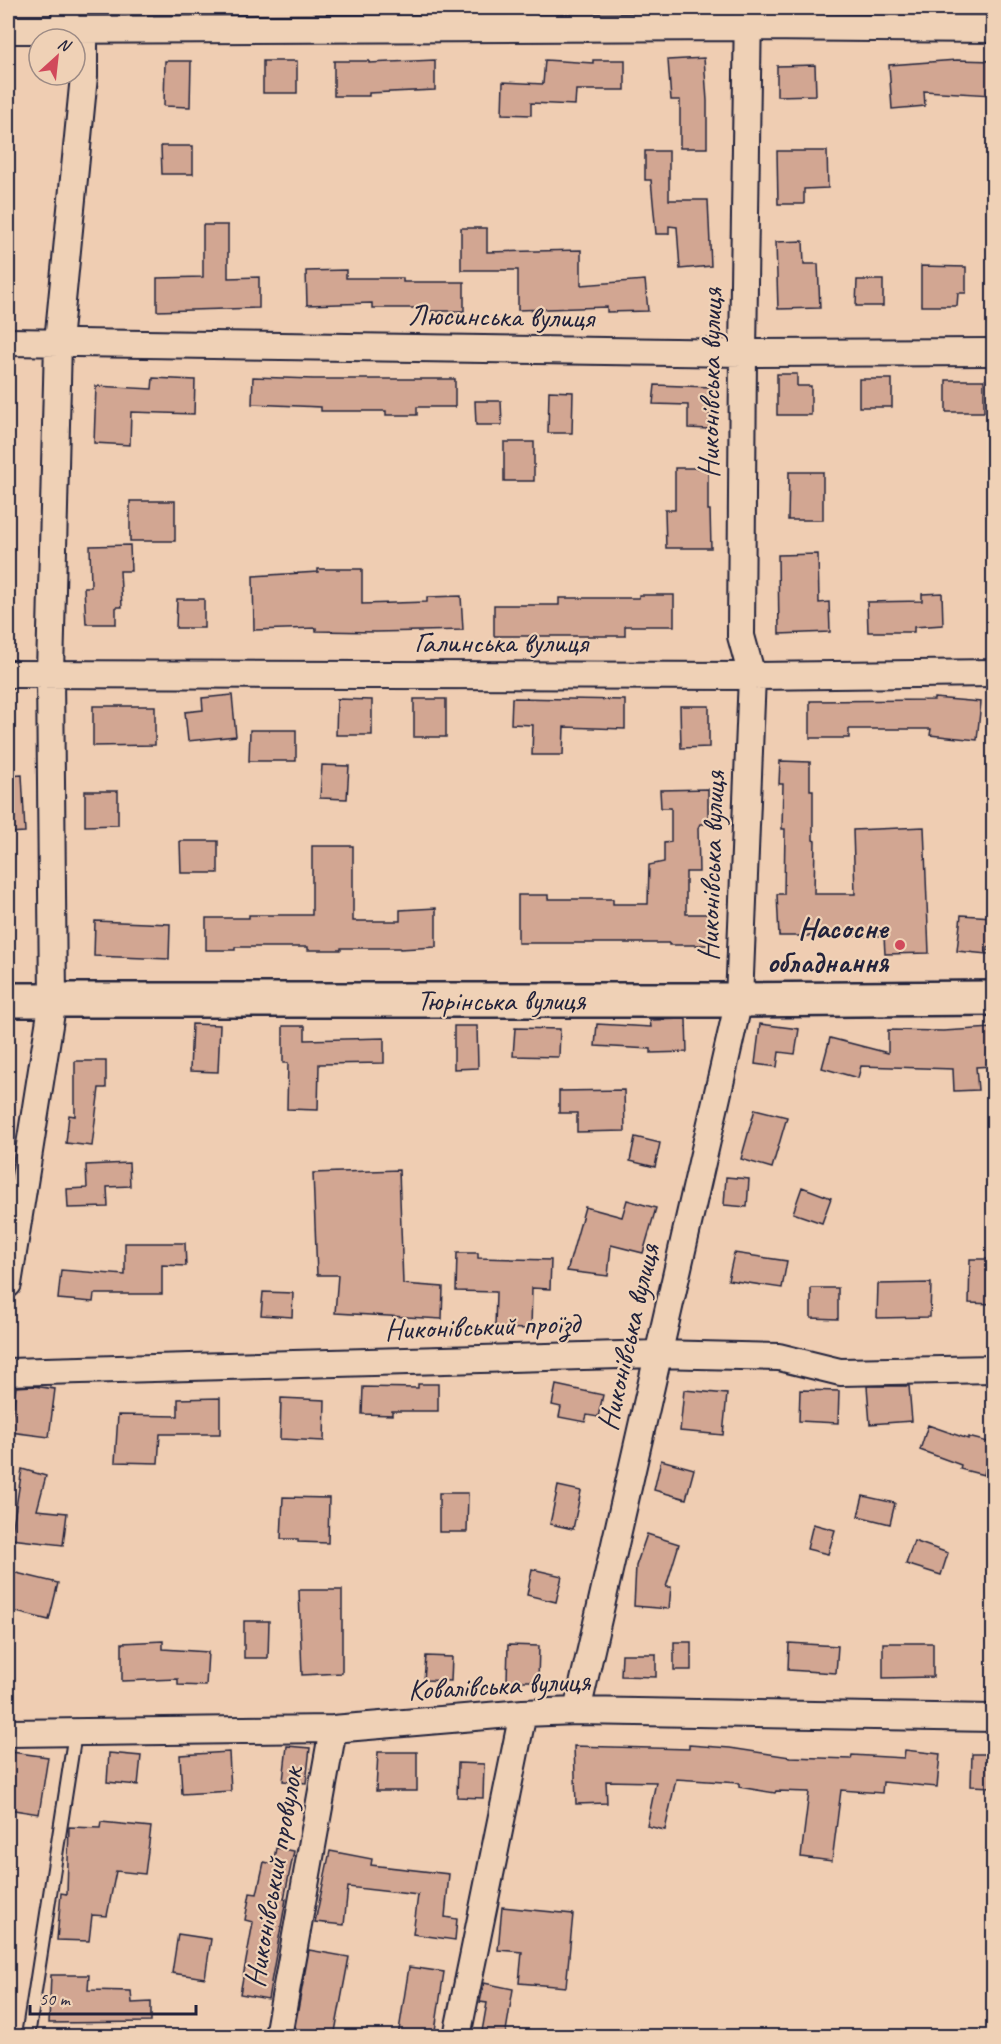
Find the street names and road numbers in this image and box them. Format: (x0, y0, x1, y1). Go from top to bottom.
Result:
street label: Никонівська вулиця (689, 287, 731, 478)
street label: Люсинська вулиця (408, 295, 597, 337)
street label: Галинська вулиця (414, 623, 590, 661)
street label: Никонівська вулиця (689, 769, 733, 962)
street label: Тюрінська вулиця (417, 981, 586, 1019)
street label: Никонівська вулиця (588, 1239, 668, 1434)
street label: Никонівський проїзд (384, 1304, 583, 1348)
street label: Ковалівська вулиця (407, 1661, 592, 1709)
street label: Никонівський провулок (235, 1762, 311, 1990)

